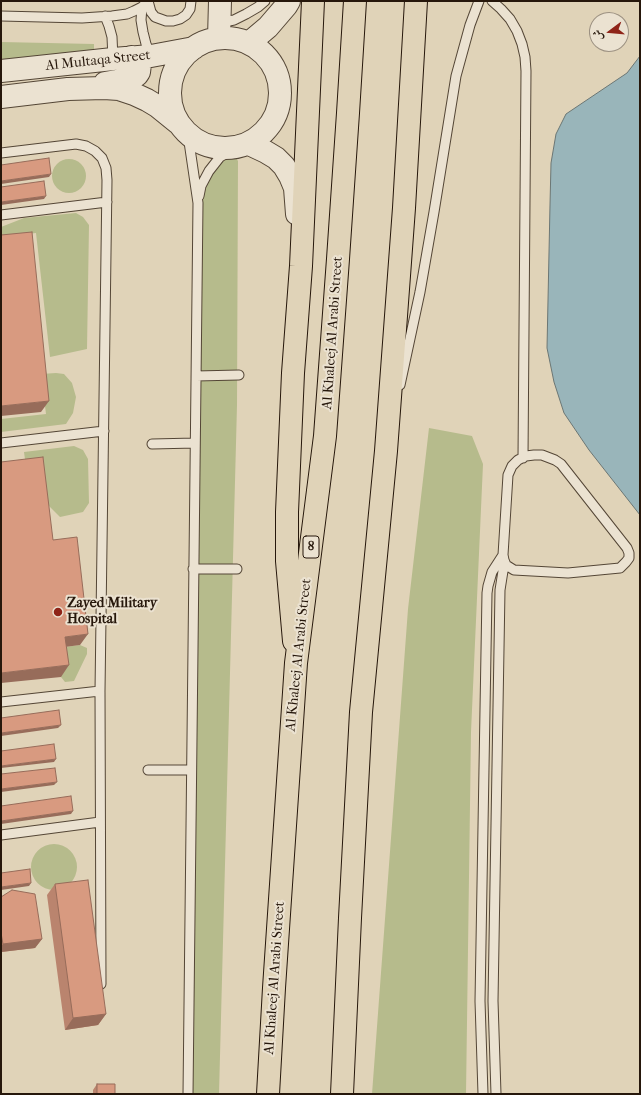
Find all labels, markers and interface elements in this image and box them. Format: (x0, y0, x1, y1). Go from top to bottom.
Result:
north arrow (589, 12, 629, 52)
text: ش (590, 28, 606, 42)
street label: Al Multaqa Street (45, 47, 151, 75)
street label: Al Khaleej Al Arabi Street (319, 256, 347, 410)
road number: 8 (303, 536, 319, 558)
street label: Al Khaleej Al Arabi Street (283, 578, 315, 732)
place label: Zayed Military Hospital (67, 596, 157, 628)
marker: Zayed Military Hospital (52, 606, 64, 618)
street label: Al Khaleej Al Arabi Street (261, 901, 289, 1055)

